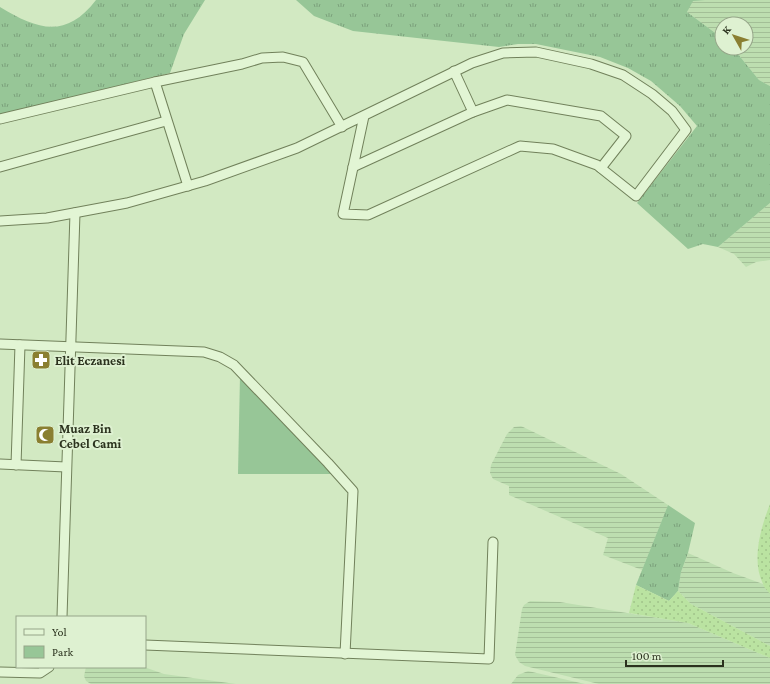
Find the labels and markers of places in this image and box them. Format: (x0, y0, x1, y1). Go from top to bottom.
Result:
pharmacy icon: Elit Eczanesi (30, 349, 52, 371)
place label: Elit Eczanesi (55, 353, 125, 368)
place label: Muaz Bin Cebel Cami (59, 421, 121, 451)
mosque icon: Muaz Bin Cebel Cami (34, 424, 56, 446)

